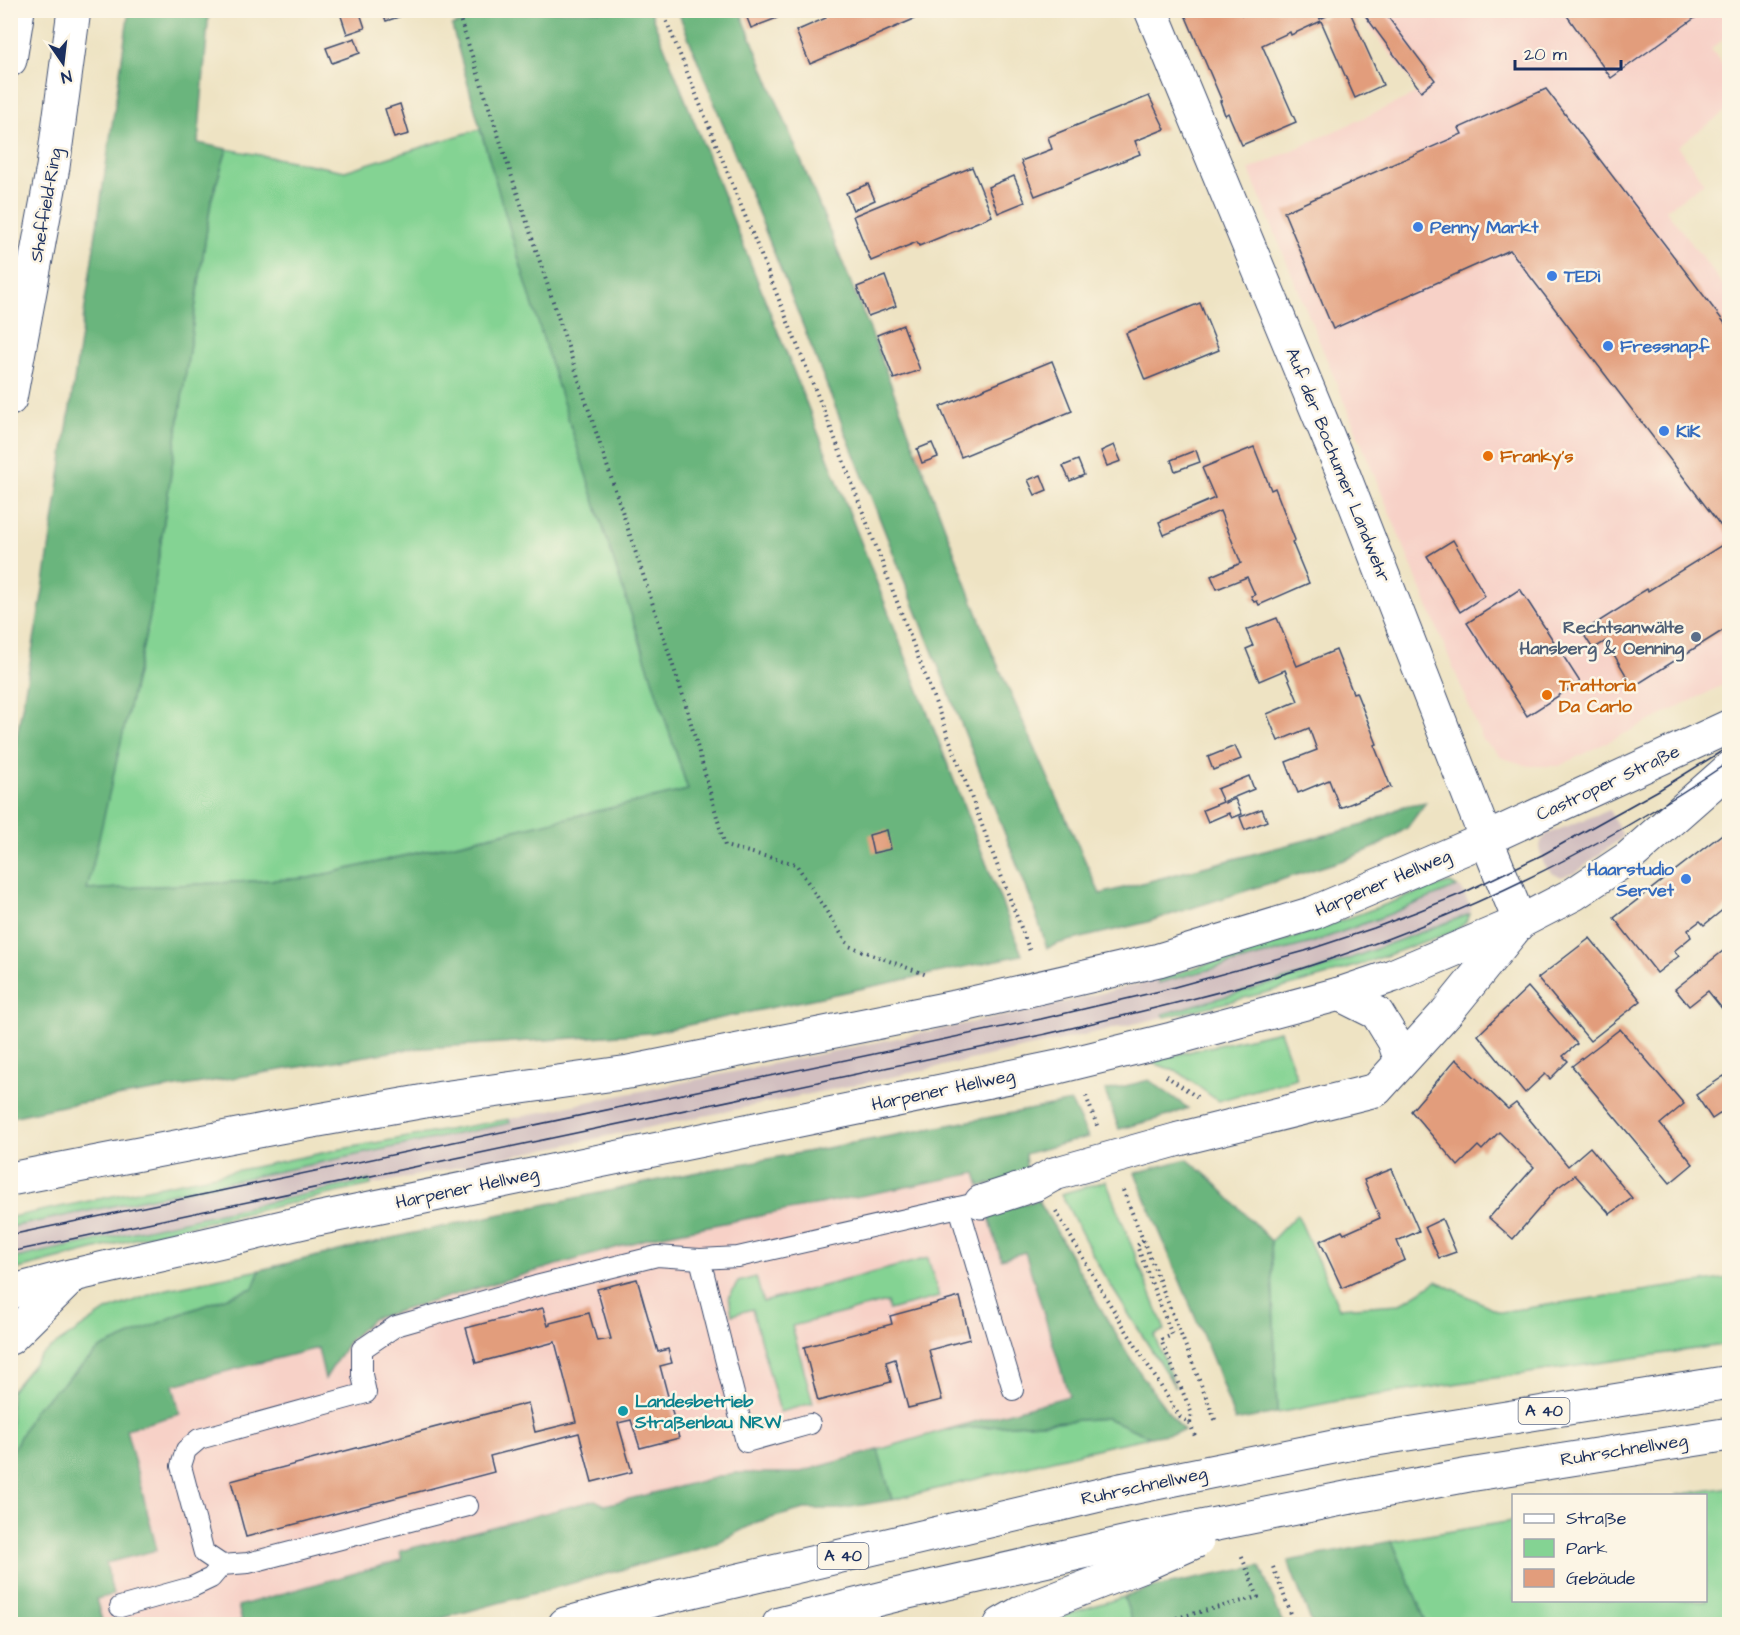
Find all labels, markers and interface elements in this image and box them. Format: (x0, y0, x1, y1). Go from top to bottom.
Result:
north arrow (33, 33, 93, 93)
scale bar (1515, 33, 1622, 71)
text: 20 m (1524, 42, 1567, 67)
text: N (59, 65, 74, 88)
street label: Sheffield-Ring (24, 146, 69, 264)
place label: Penny Markt (1430, 215, 1539, 241)
marker: Penny Markt (1411, 220, 1425, 234)
place label: TEDi (1563, 264, 1601, 289)
marker: TEDi (1545, 269, 1559, 283)
place label: Fressnapf (1620, 334, 1710, 359)
marker: Fressnapf (1601, 339, 1615, 353)
street label: Auf der Bochumer Landwehr (1279, 344, 1397, 586)
place label: KiK (1676, 419, 1702, 444)
marker: KiK (1657, 424, 1671, 438)
place label: Franky's (1500, 444, 1573, 470)
marker: Franky's (1481, 449, 1495, 463)
place label: Rechtsanwälte Hansberg & Oenning (1520, 615, 1685, 662)
marker: Rechtsanwälte Hansberg & Oenning (1689, 630, 1703, 644)
place label: Trattoria Da Carlo (1558, 673, 1637, 719)
marker: Trattoria Da Carlo (1540, 688, 1554, 702)
street label: Castroper Straße (1532, 739, 1684, 827)
street label: Harpener Hellweg (1311, 843, 1455, 924)
place label: Haarstudio Servet (1587, 857, 1675, 903)
marker: Haarstudio Servet (1679, 872, 1693, 886)
street label: Harpener Hellweg (869, 1063, 1017, 1118)
street label: Harpener Hellweg (393, 1161, 541, 1216)
place label: Landesbetrieb Straßenbau NRW (634, 1389, 781, 1435)
road number: A 40 (1518, 1398, 1570, 1424)
marker: Landesbetrieb Straßenbau NRW (616, 1404, 630, 1418)
street label: Ruhrschnellweg (1559, 1428, 1689, 1473)
street label: Ruhrschnellweg (1079, 1460, 1209, 1513)
legend (1512, 1494, 1707, 1602)
text: Straße (1566, 1506, 1627, 1531)
text: Park (1566, 1536, 1608, 1561)
road number: A 40 (818, 1543, 868, 1569)
text: Gebäude (1566, 1566, 1636, 1591)

